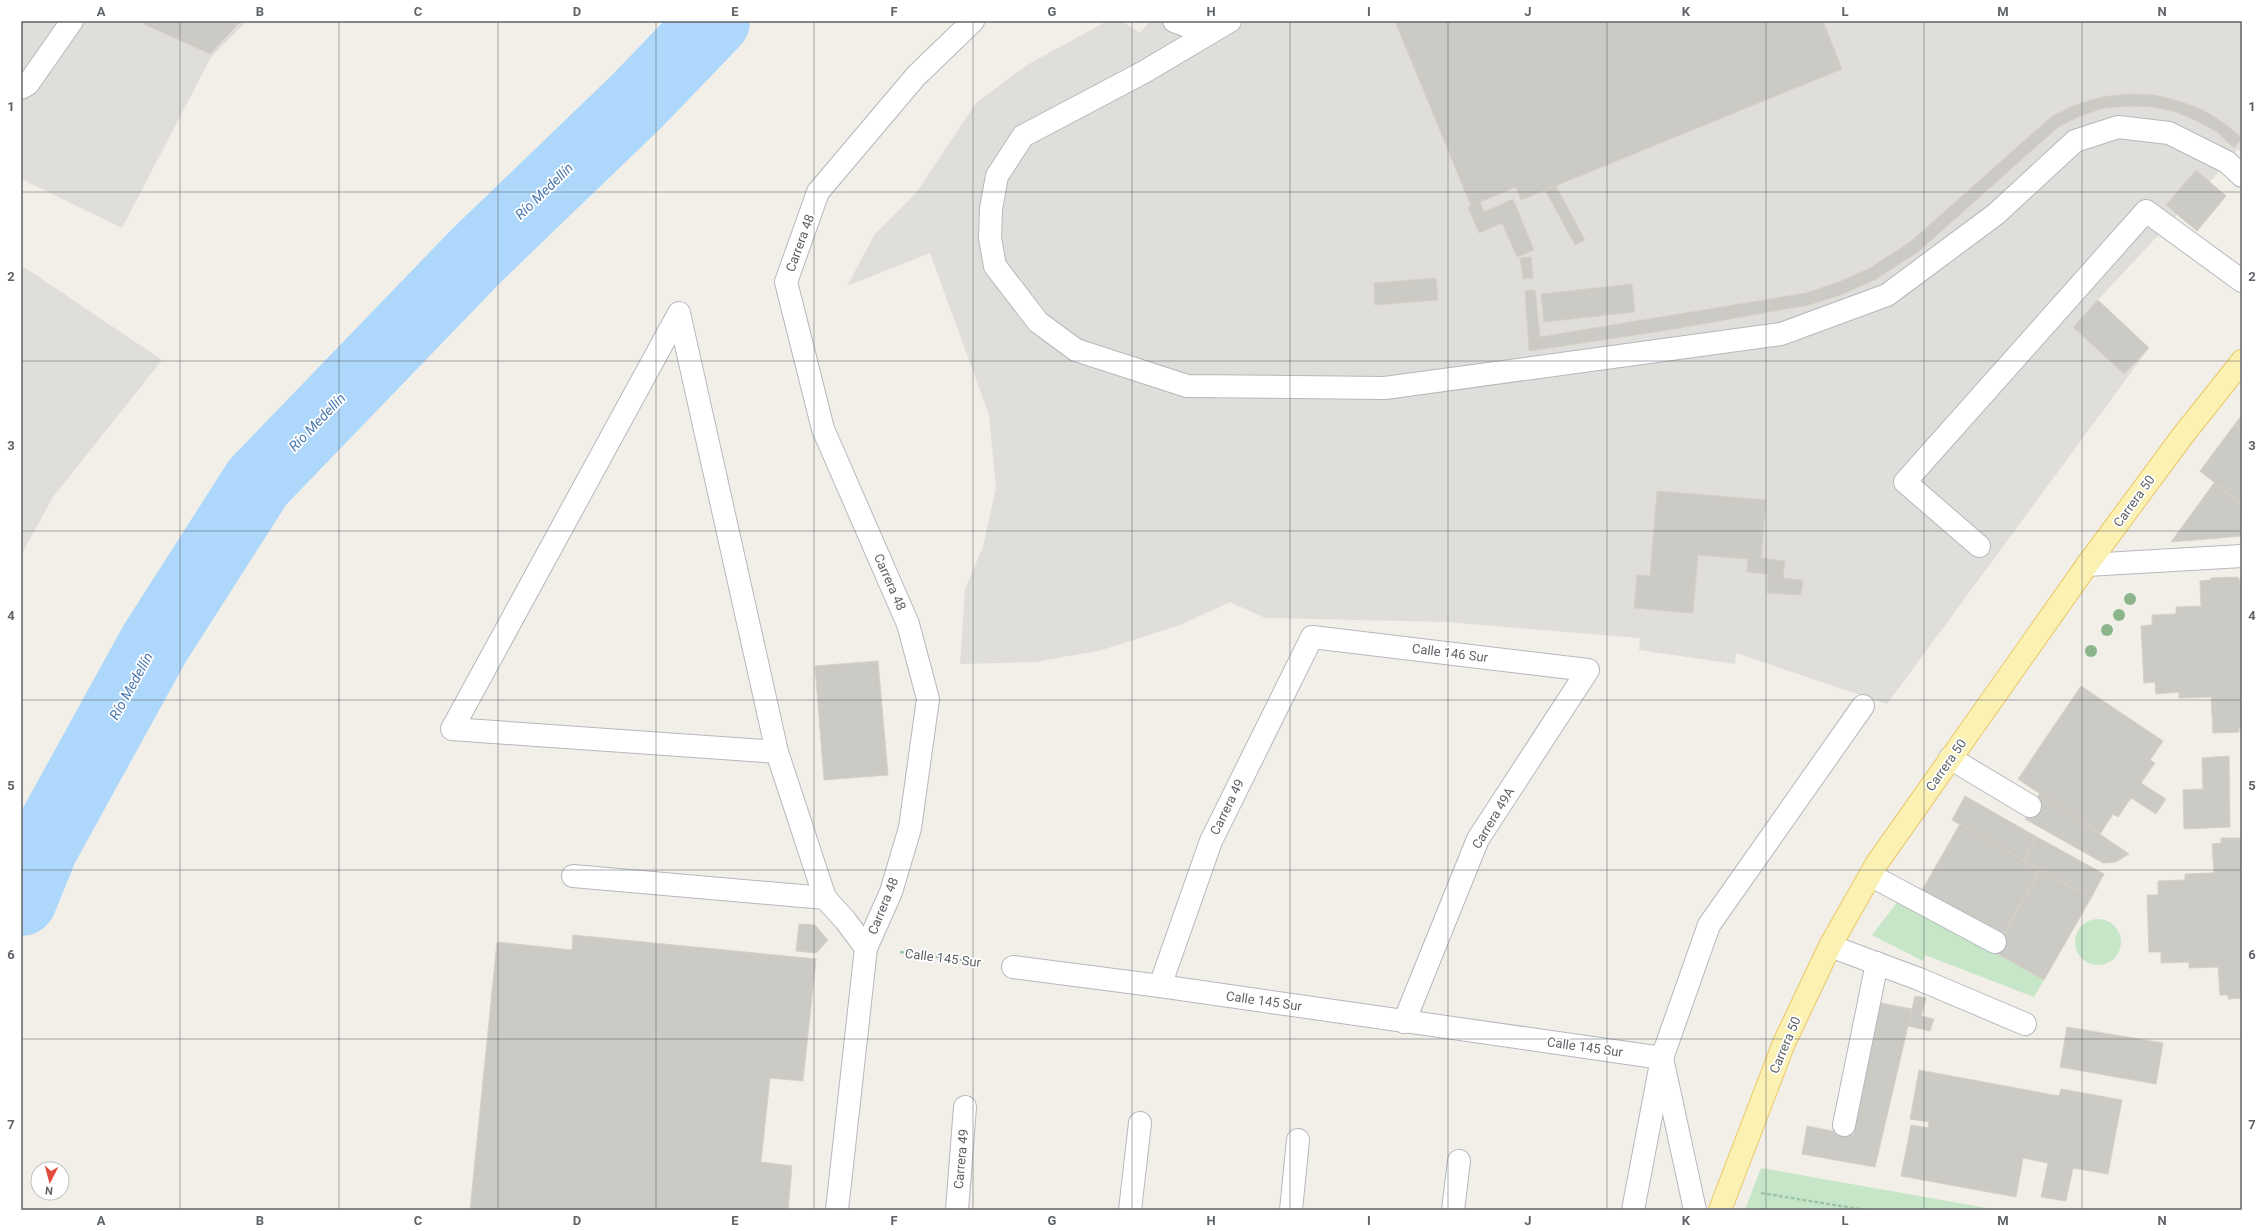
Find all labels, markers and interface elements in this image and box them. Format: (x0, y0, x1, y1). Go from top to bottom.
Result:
text: A (97, 4, 106, 19)
text: B (256, 4, 264, 19)
text: C (414, 4, 423, 19)
text: D (573, 4, 581, 19)
text: E (731, 4, 739, 19)
text: F (890, 4, 898, 19)
text: G (1048, 4, 1057, 19)
text: H (1206, 4, 1216, 19)
text: I (1367, 4, 1371, 19)
text: J (1524, 4, 1532, 19)
text: K (1682, 4, 1691, 19)
text: L (1841, 4, 1849, 19)
text: M (1997, 4, 2009, 19)
text: N (2157, 4, 2167, 19)
text: 1 (7, 99, 15, 114)
text: 1 (2248, 99, 2256, 114)
water label: Río Medellín (512, 159, 576, 223)
street label: Carrera 48 (783, 212, 817, 274)
text: 2 (7, 269, 15, 284)
text: 2 (2248, 269, 2256, 284)
water label: Río Medellín (285, 390, 349, 454)
text: 3 (7, 438, 15, 453)
text: 3 (2248, 438, 2256, 453)
street label: Carrera 50 (2110, 472, 2158, 530)
street label: Carrera 48 (871, 551, 909, 613)
text: 4 (7, 608, 15, 623)
text: 4 (2248, 608, 2256, 623)
street label: Calle 146 Sur (1411, 641, 1489, 665)
water label: Río Medellín (106, 650, 156, 722)
street label: Carrera 50 (1923, 736, 1969, 794)
street label: Carrera 49 (1207, 777, 1247, 837)
text: 5 (7, 778, 15, 793)
text: 5 (2248, 778, 2256, 793)
street label: Carrera 49A (1469, 784, 1517, 851)
street label: Carrera 48 (865, 875, 901, 937)
street label: Calle 145 Sur (904, 946, 982, 970)
text: 6 (7, 947, 15, 962)
text: 6 (2248, 947, 2256, 962)
street label: Calle 145 Sur (1225, 988, 1303, 1014)
street label: Carrera 50 (1766, 1014, 1804, 1076)
street label: Calle 145 Sur (1546, 1034, 1624, 1060)
text: 7 (7, 1117, 15, 1132)
text: 7 (2248, 1117, 2256, 1132)
street label: Carrera 49 (951, 1128, 971, 1190)
north arrow (30, 1161, 70, 1201)
text: N (44, 1184, 54, 1197)
text: A (97, 1213, 106, 1228)
text: B (256, 1213, 264, 1228)
text: C (414, 1213, 423, 1228)
text: D (573, 1213, 581, 1228)
text: E (731, 1213, 739, 1228)
text: F (890, 1213, 898, 1228)
text: G (1048, 1213, 1057, 1228)
text: H (1206, 1213, 1216, 1228)
text: I (1367, 1213, 1371, 1228)
text: J (1524, 1213, 1532, 1228)
text: K (1682, 1213, 1691, 1228)
text: L (1841, 1213, 1849, 1228)
text: M (1997, 1213, 2009, 1228)
text: N (2157, 1213, 2167, 1228)

